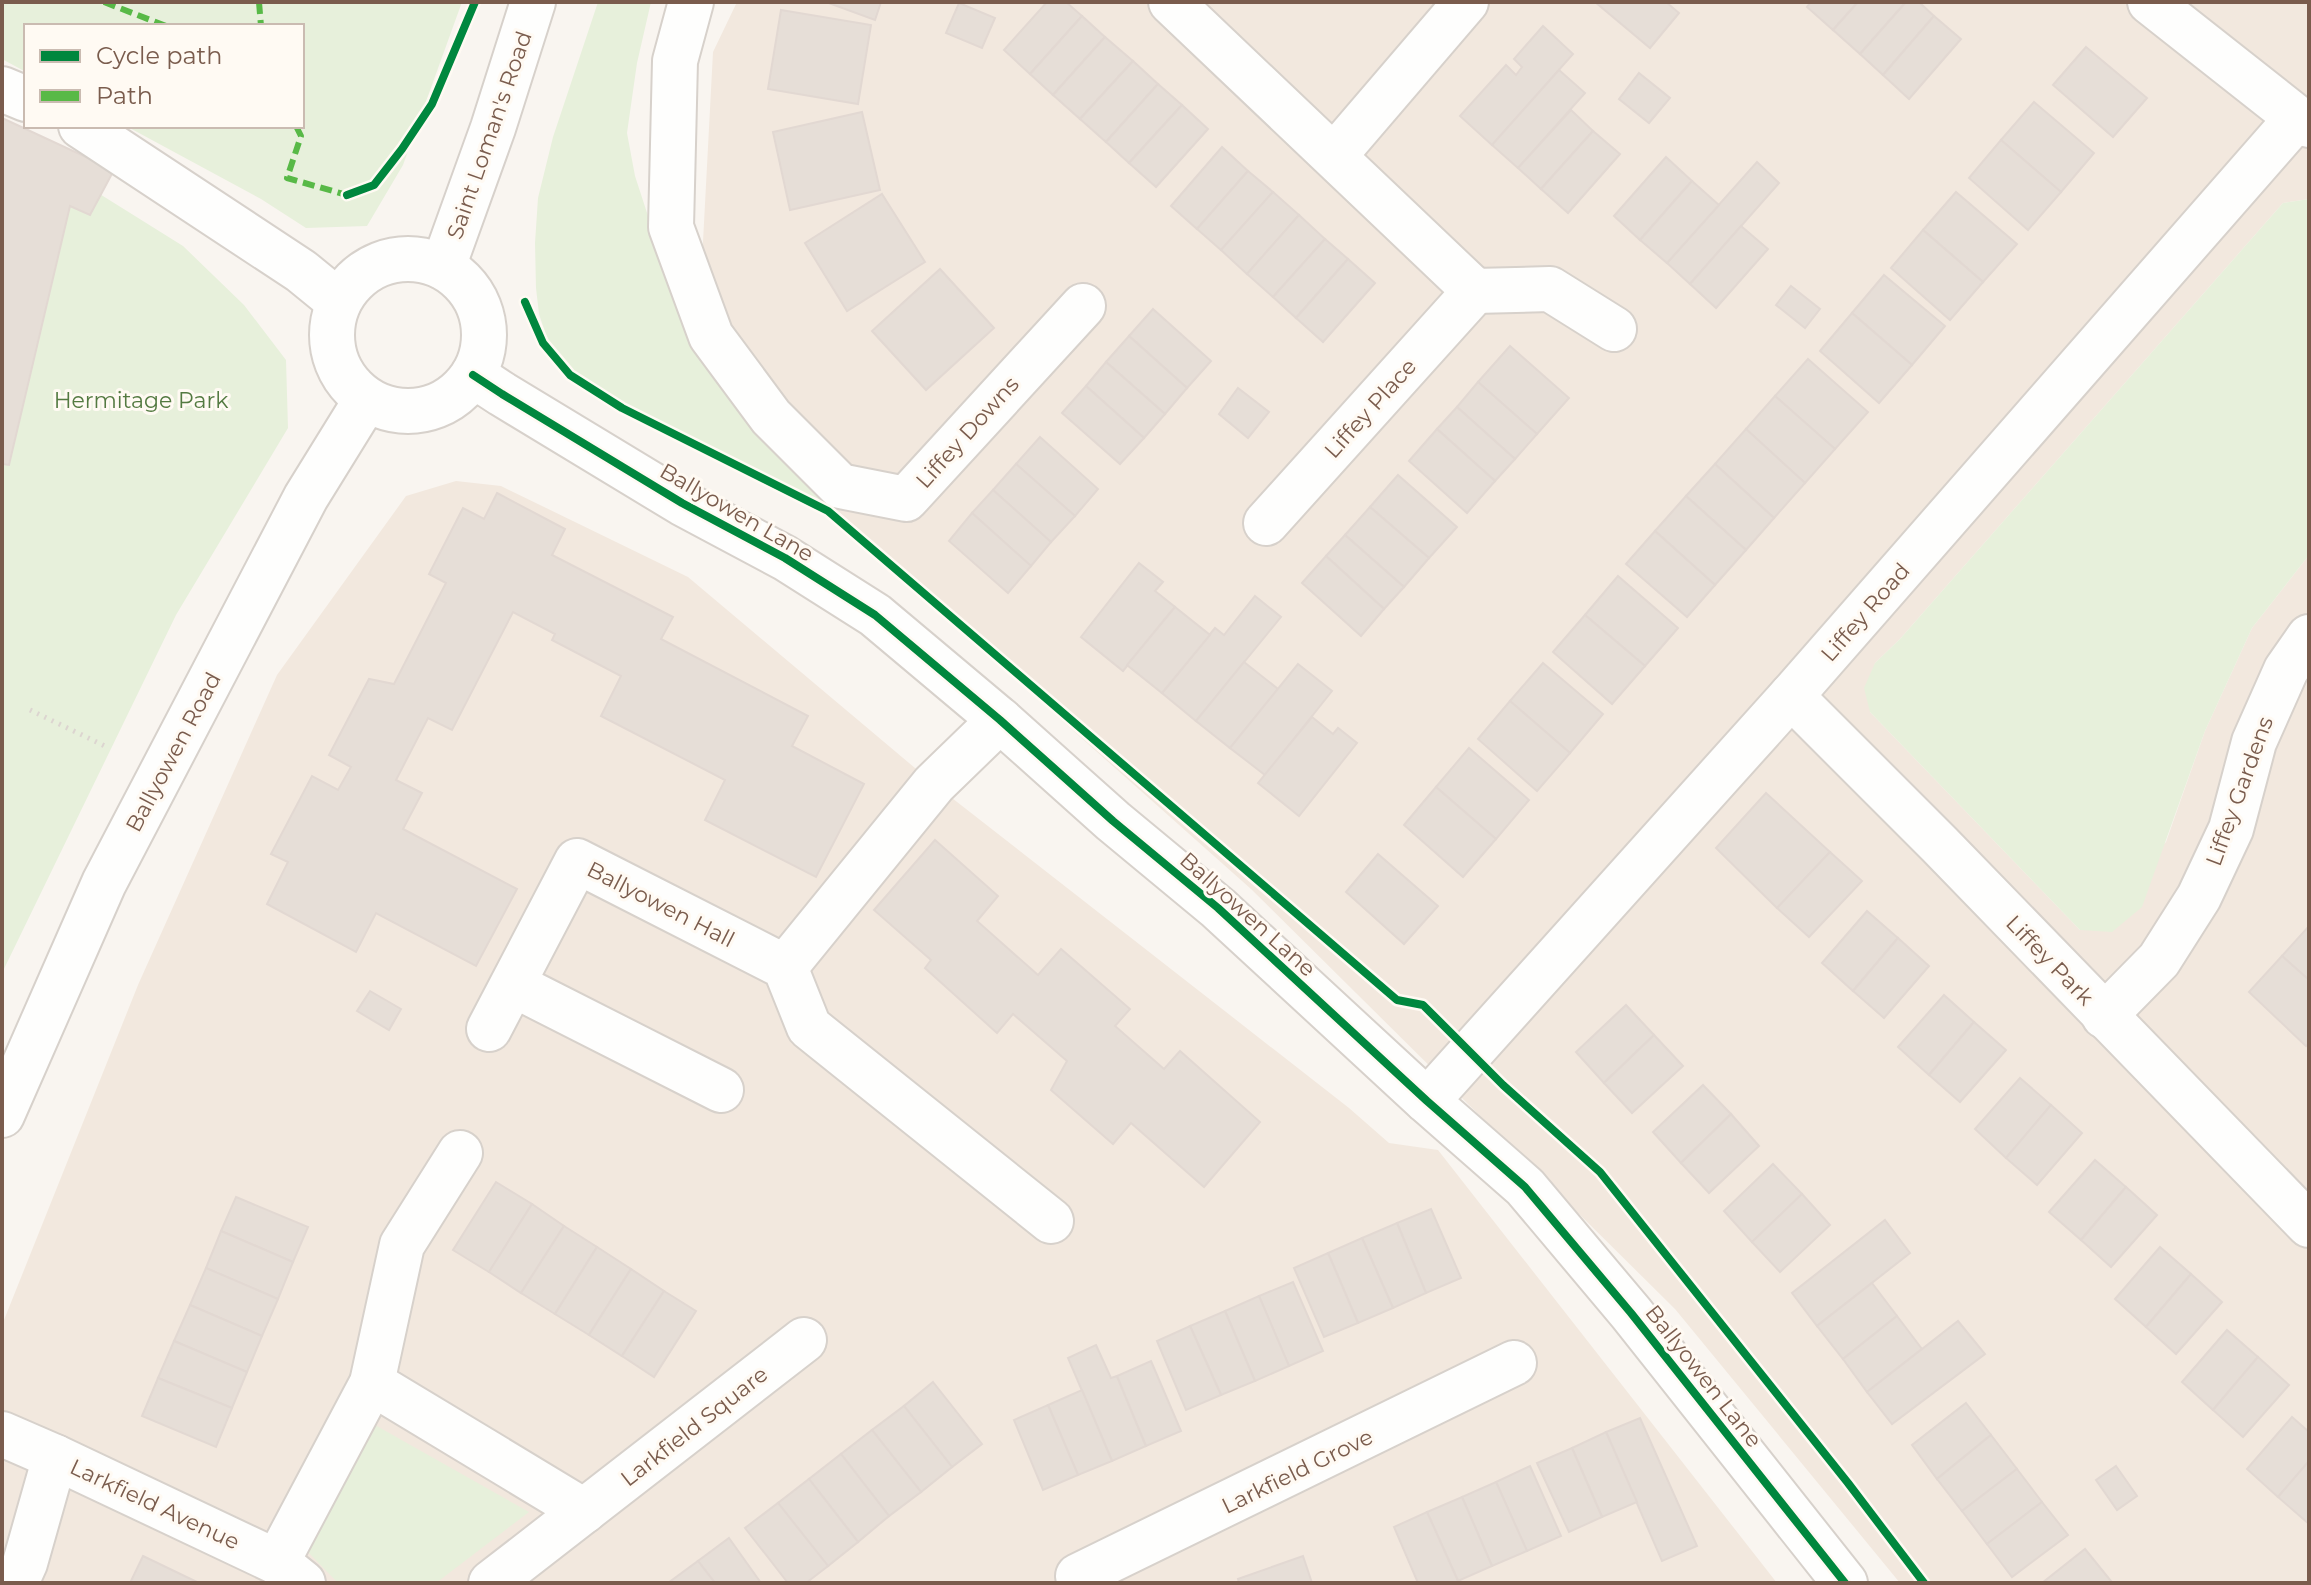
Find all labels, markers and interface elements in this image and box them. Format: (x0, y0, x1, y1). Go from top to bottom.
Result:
legend (24, 24, 304, 128)
street label: Saint Loman's Road (441, 28, 538, 243)
text: Cycle path (96, 41, 223, 70)
text: Path (96, 81, 153, 110)
street label: Liffey Place (1319, 353, 1422, 464)
street label: Liffey Downs (910, 371, 1025, 494)
park label: Hermitage Park (54, 387, 229, 414)
street label: Ballyowen Lane (655, 457, 819, 567)
street label: Liffey Road (1815, 557, 1916, 667)
street label: Ballyowen Road (120, 668, 227, 837)
street label: Liffey Gardens (2200, 713, 2279, 869)
street label: Ballyowen Lane (1174, 846, 1321, 982)
street label: Ballyowen Hall (582, 856, 739, 953)
street label: Liffey Park (2000, 910, 2100, 1012)
street label: Ballyowen Lane (1640, 1300, 1768, 1453)
street label: Larkfield Square (615, 1361, 773, 1492)
street label: Larkfield Grove (1217, 1423, 1377, 1520)
street label: Larkfield Avenue (66, 1453, 244, 1556)

